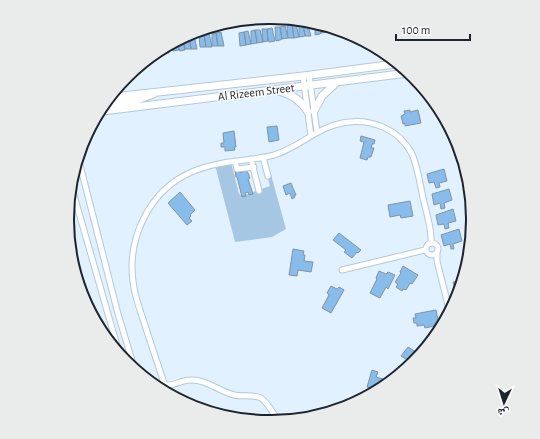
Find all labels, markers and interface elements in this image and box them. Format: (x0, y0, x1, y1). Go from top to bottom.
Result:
scale bar (396, 16, 470, 42)
text: 100 m (402, 24, 430, 36)
street label: Al Rizeem Street (217, 81, 295, 103)
north arrow (484, 383, 524, 423)
text: ش (497, 405, 510, 418)

